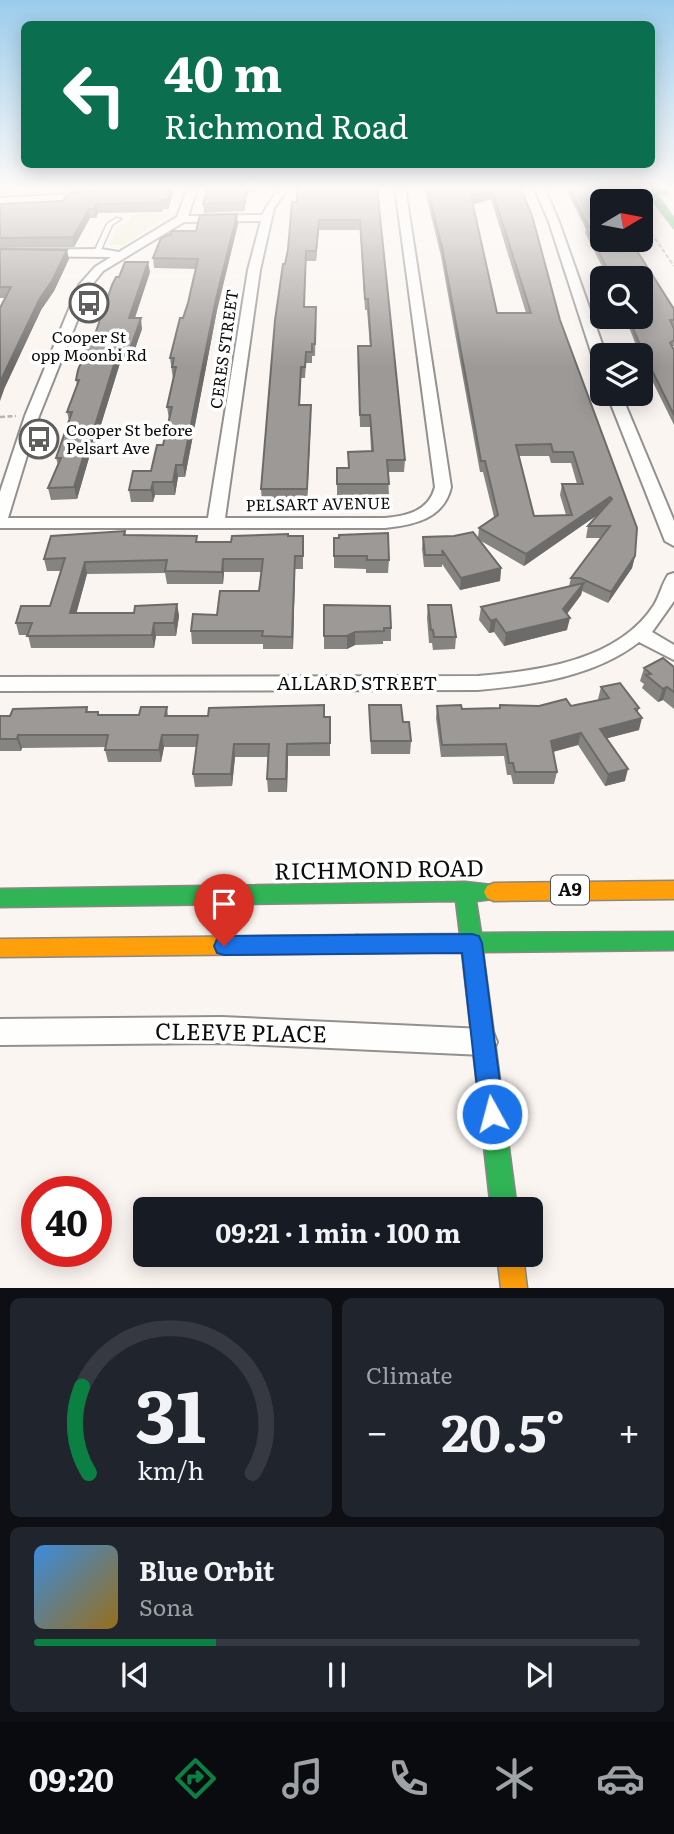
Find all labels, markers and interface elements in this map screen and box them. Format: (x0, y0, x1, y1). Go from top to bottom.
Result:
text: 40 m (164, 34, 282, 107)
icon: left (49, 49, 140, 140)
text: Richmond Road (164, 101, 408, 149)
north arrow (590, 189, 653, 252)
map controls (590, 189, 653, 406)
button: search (590, 266, 653, 329)
bus stop icon: Cooper St opp Moonbi Rd (68, 282, 110, 324)
street label: CERES STREET (203, 287, 243, 410)
place label: Cooper St opp Moonbi Rd (31, 324, 147, 366)
button: layers (590, 343, 653, 406)
place label: Cooper St before Pelsart Ave (66, 417, 193, 459)
bus stop icon: Cooper St before Pelsart Ave (18, 418, 60, 460)
street label: PELSART AVENUE (245, 490, 391, 516)
street label: ALLARD STREET (277, 668, 437, 696)
street label: RICHMOND ROAD (274, 849, 484, 887)
pin (194, 874, 254, 946)
road number: A9 (551, 876, 589, 904)
icon: arrive (205, 885, 243, 923)
street label: CLEEVE PLACE (155, 1013, 327, 1049)
position arrow (455, 1077, 529, 1151)
speed limit sign: 40 (21, 1176, 112, 1267)
text: 09:21 · 1 min · 100 m (215, 1212, 461, 1251)
text: Climate (366, 1357, 452, 1391)
text: 31 (136, 1358, 206, 1466)
text: 20.5° (441, 1391, 565, 1468)
text: − (366, 1401, 388, 1458)
text: + (618, 1401, 640, 1458)
text: km/h (138, 1451, 204, 1488)
text: Blue Orbit (139, 1550, 274, 1589)
text: Sona (139, 1589, 194, 1623)
icon: previous (116, 1656, 154, 1694)
icon: pause (318, 1656, 356, 1694)
icon: next (520, 1656, 558, 1694)
text: 09:20 (29, 1754, 114, 1802)
icon: directions (171, 1754, 220, 1803)
icon: music (278, 1754, 327, 1803)
icon: phone (384, 1754, 433, 1803)
icon: climate (490, 1754, 539, 1803)
icon: car (596, 1754, 645, 1803)

